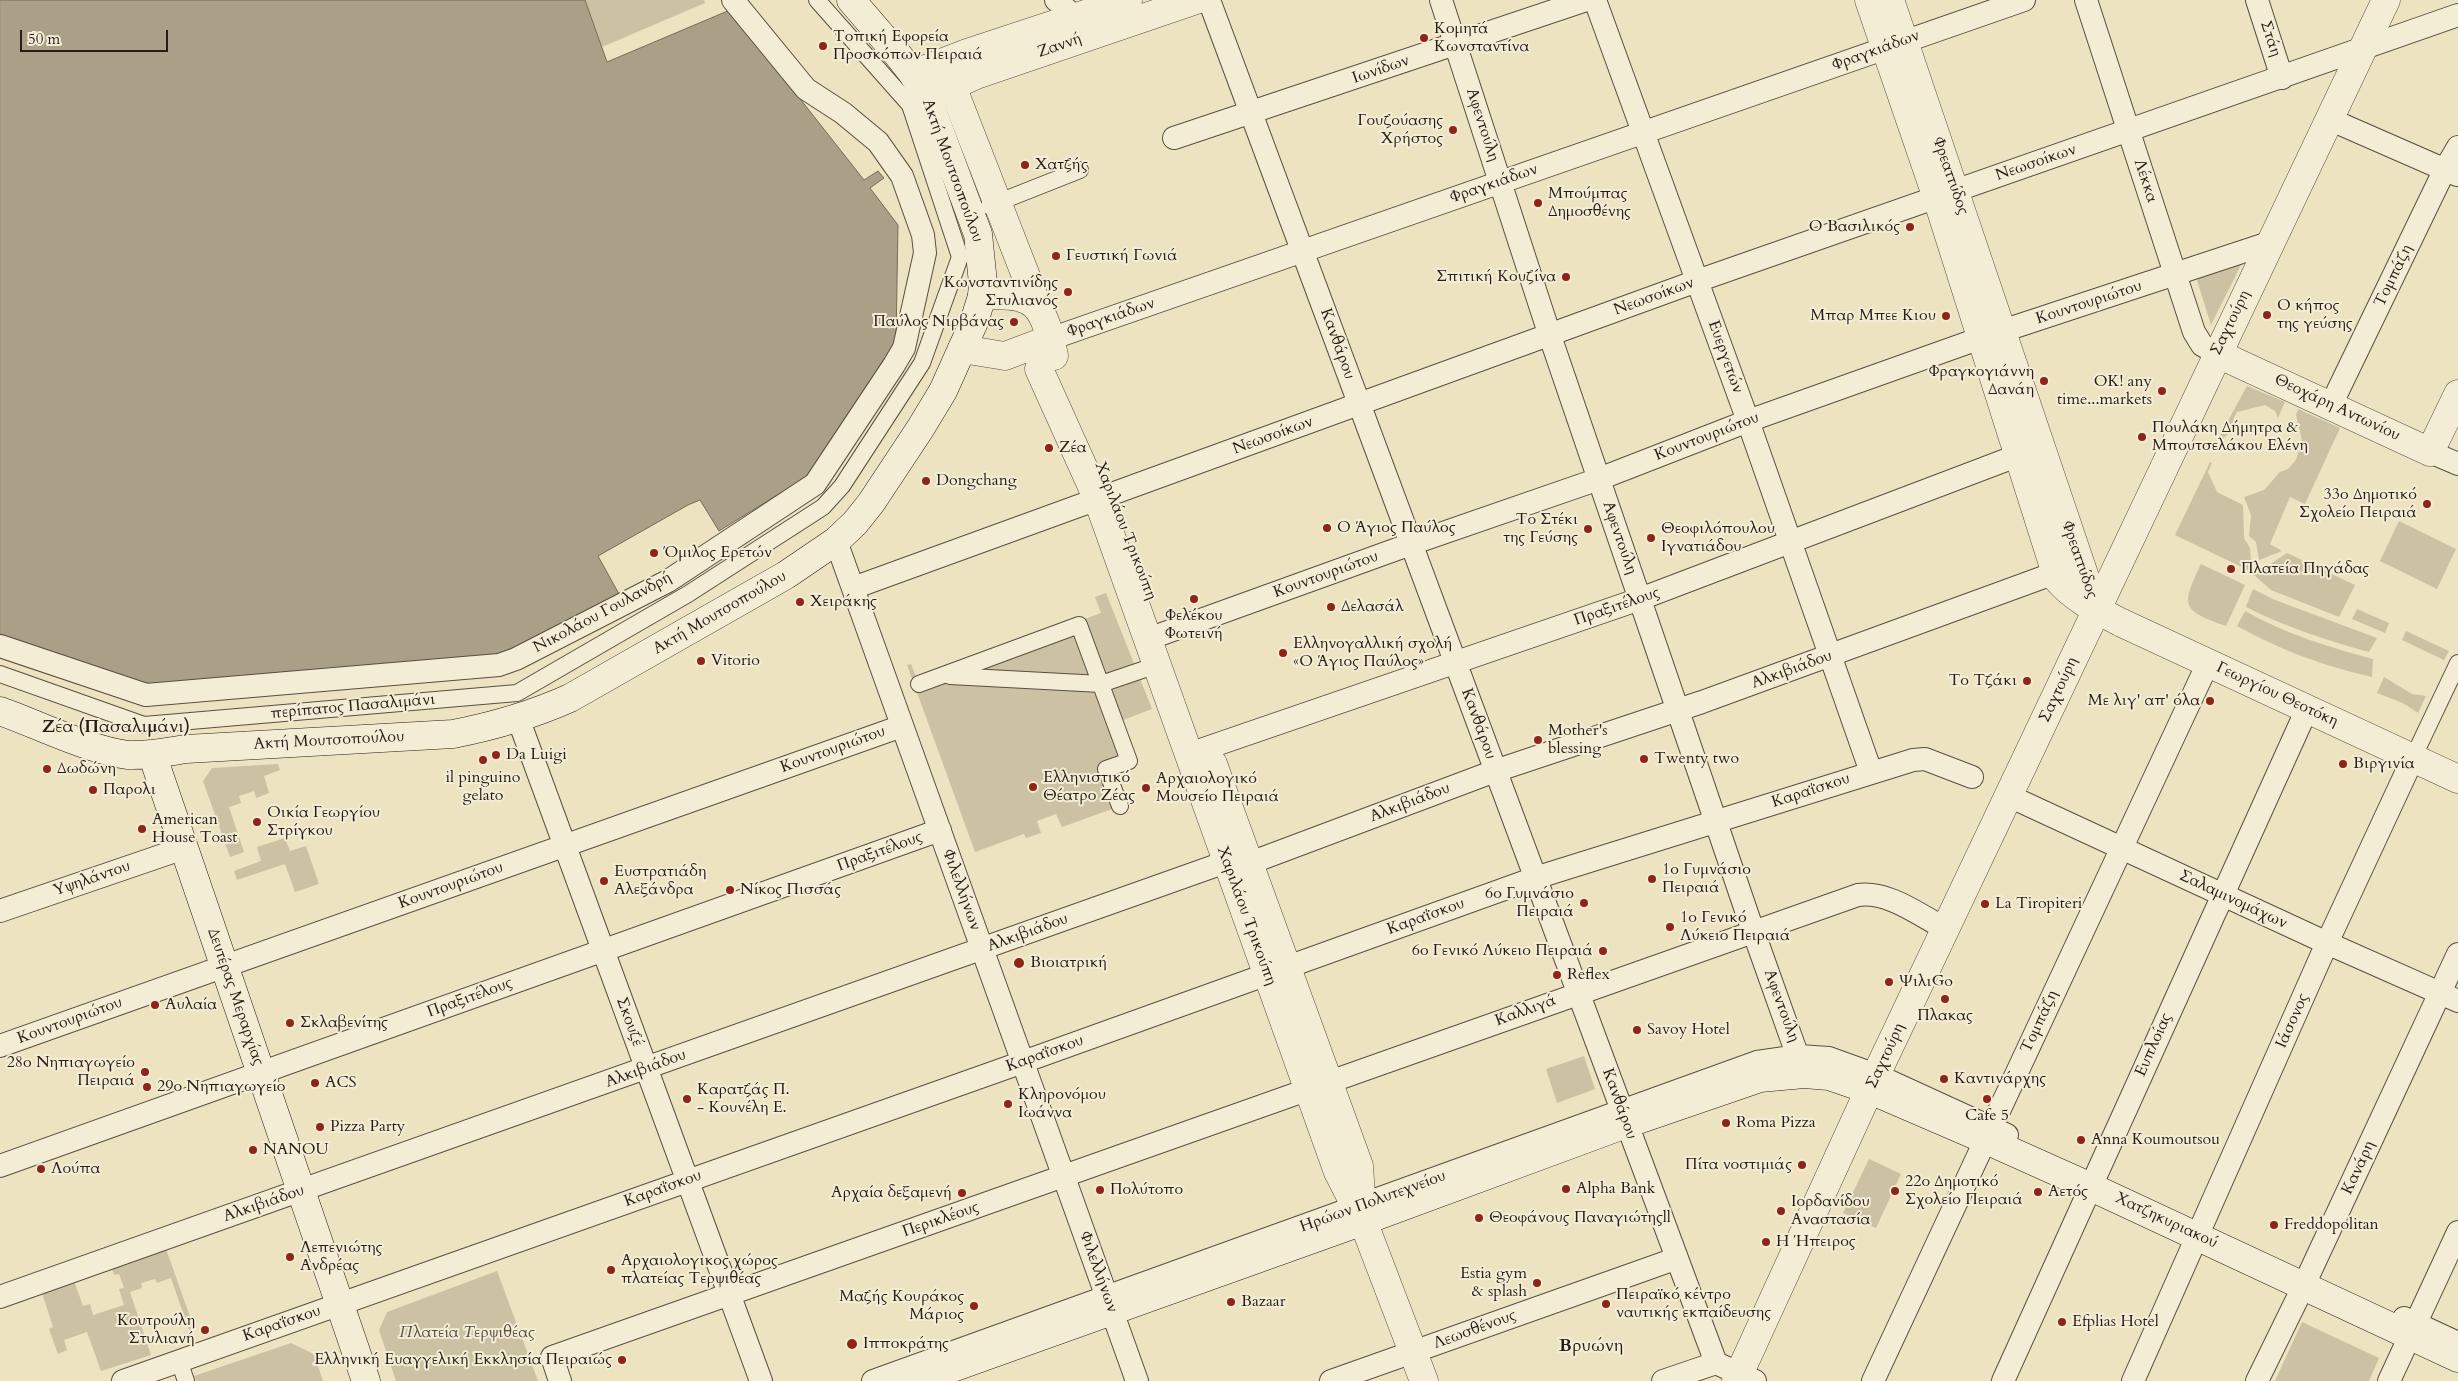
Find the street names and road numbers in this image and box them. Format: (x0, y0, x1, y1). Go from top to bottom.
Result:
street label: Στάη (2255, 19, 2285, 59)
street label: Φραγκιάδων (1830, 26, 1922, 76)
street label: Ζαννή (1035, 29, 1085, 63)
street label: Ιωνίδων (1350, 51, 1412, 89)
street label: Αφεντούλη (1461, 86, 1503, 164)
street label: Ακτή Μουτσοπούλου (917, 97, 987, 245)
street label: Φρεαττύδος (1928, 135, 1972, 217)
street label: Νεωσοίκων (1993, 140, 2079, 186)
street label: Λέκκα (2129, 157, 2161, 205)
street label: Φραγκιάδων (1448, 160, 1540, 208)
street label: Τομπάζη (2371, 242, 2417, 310)
street label: Νεωσοίκων (1611, 274, 1697, 320)
street label: Κουντουριώτου (2034, 277, 2144, 329)
street label: Σαχτούρη (2207, 287, 2255, 359)
street label: Φραγκιάδων (1065, 294, 1157, 342)
street label: Κανθάρου (1315, 306, 1359, 382)
street label: Ευεργετών (1703, 318, 1747, 396)
street label: Θεοχάρη Αντωνίου (2271, 370, 2403, 446)
street label: Κουντουριώτου (1652, 408, 1762, 466)
street label: Νεωσοίκων (1230, 413, 1316, 459)
street label: Χαριλάου Τρικούπη (1090, 459, 1160, 603)
street label: Αφεντούλη (1598, 499, 1640, 577)
street label: Φρεαττύδος (2057, 519, 2101, 601)
street label: Κουντουριώτου (1271, 547, 1381, 603)
street label: Ακτή Μουτσοπούλου (650, 567, 790, 659)
street label: Νικολάου Γουλανδρή (530, 568, 676, 658)
street label: Πραξιτέλους (1572, 583, 1662, 631)
street label: Αλκιβιάδου (1749, 647, 1835, 693)
street label: Σαχτούρη (2036, 654, 2082, 726)
street label: Γεωργίου Θεοτόκη (2213, 658, 2341, 732)
street label: Κανθάρου (1456, 686, 1500, 762)
street label: περίπατος Πασαλιμάνι (270, 690, 436, 724)
street label: Κουντουριώτου (778, 722, 888, 778)
street label: Ακτή Μουτσοπούλου (253, 727, 405, 755)
street label: Καραΐσκου (1769, 769, 1853, 813)
street label: Αλκιβιάδου (1367, 779, 1453, 827)
street label: Πραξιτέλους (835, 828, 925, 876)
street label: Χαριλάου Τρικούπη (1212, 844, 1280, 988)
street label: Φιλελλήνων (937, 847, 985, 933)
street label: Υψηλάντου (51, 857, 133, 901)
street label: Κουντουριώτου (396, 858, 506, 914)
street label: Σαλαμινομάχων (2176, 867, 2290, 933)
street label: Καραΐσκου (1385, 894, 1467, 940)
street label: Αλκιβιάδου (985, 910, 1071, 956)
street label: Δευτέρας Μεραρχίας (202, 926, 268, 1068)
street label: Αφεντούλη (1759, 967, 1803, 1045)
street label: Πραξιτέλους (425, 974, 515, 1022)
street label: Τομπάζη (2017, 988, 2063, 1056)
street label: Καλλιγά (1493, 991, 1559, 1031)
street label: Ιάσονος (2272, 991, 2314, 1051)
street label: Κουντουριώτου (15, 993, 125, 1049)
street label: Σκουζέ (611, 995, 647, 1049)
street label: Ευπλοίας (2132, 1010, 2176, 1080)
street label: Σαχτούρη (1863, 1020, 1909, 1092)
street label: Καραΐσκου (1004, 1031, 1086, 1077)
street label: Αλκιβιάδου (603, 1046, 689, 1092)
street label: Κανθάρου (1597, 1066, 1641, 1142)
street label: Κανάρη (2338, 1138, 2380, 1198)
street label: Καραΐσκου (622, 1166, 704, 1212)
street label: Ηρώων Πολυτεχνείου (1297, 1167, 1449, 1237)
street label: Αλκιβιάδου (221, 1181, 307, 1227)
street label: Χατζηκυριακού (2112, 1189, 2220, 1253)
street label: Περικλέους (900, 1198, 982, 1242)
street label: Φιλελλήνων (1074, 1229, 1122, 1315)
street label: Καραΐσκου (240, 1302, 324, 1346)
street label: Λεωσθένους (1431, 1306, 1519, 1354)

